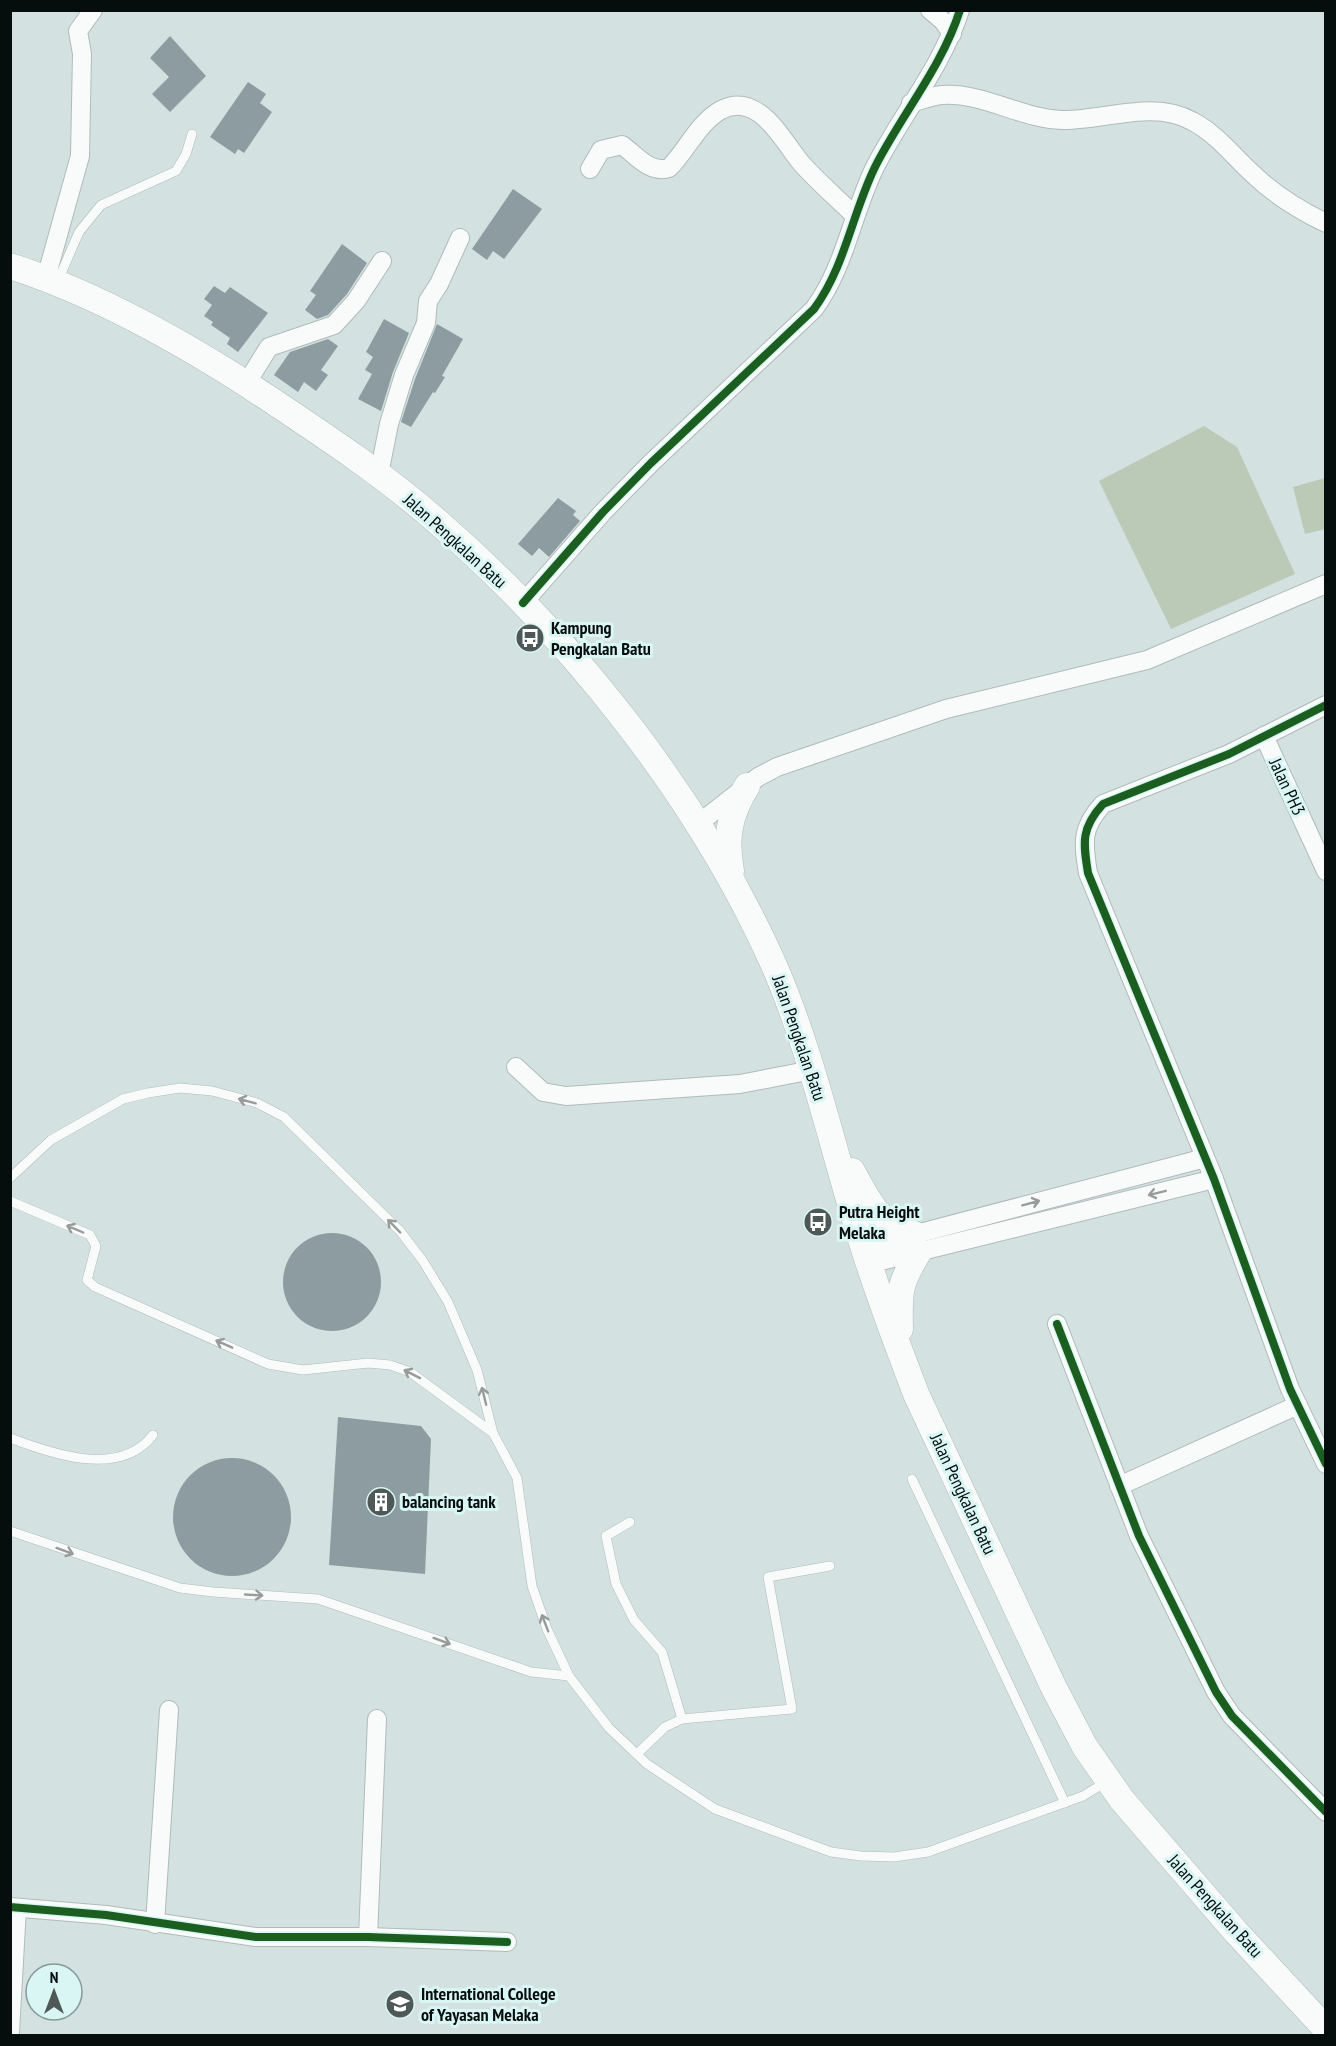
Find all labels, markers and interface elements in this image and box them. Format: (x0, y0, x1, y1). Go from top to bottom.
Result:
street label: Jalan Pengkalan Batu (398, 488, 512, 593)
place label: Kampung Pengkalan Batu (551, 616, 651, 660)
bus stop icon: Kampung Pengkalan Batu (514, 622, 546, 654)
street label: Jalan PH3 (1264, 754, 1311, 819)
street label: Jalan Pengkalan Batu (767, 971, 832, 1104)
one-way arrow (238, 1094, 257, 1106)
one-way arrow (1148, 1188, 1167, 1200)
one-way arrow (1021, 1197, 1040, 1209)
place label: Putra Height Melaka (839, 1200, 920, 1244)
bus stop icon: Putra Height Melaka (802, 1206, 834, 1238)
one-way arrow (387, 1218, 401, 1233)
one-way arrow (67, 1223, 85, 1234)
one-way arrow (216, 1338, 234, 1349)
one-way arrow (403, 1368, 421, 1380)
one-way arrow (477, 1387, 489, 1406)
street label: Jalan Pengkalan Batu (925, 1429, 1002, 1558)
building icon: balancing tank (365, 1486, 397, 1518)
place label: balancing tank (402, 1490, 496, 1513)
one-way arrow (56, 1547, 74, 1558)
one-way arrow (244, 1589, 264, 1600)
one-way arrow (539, 1614, 550, 1632)
one-way arrow (432, 1637, 451, 1648)
street label: Jalan Pengkalan Batu (1162, 1849, 1268, 1962)
north arrow (24, 1962, 84, 2022)
text: N (50, 1967, 58, 1987)
place label: International College of Yayasan Melaka (421, 1982, 556, 2026)
school or university icon: International College of Yayasan Melaka (384, 1988, 416, 2020)

